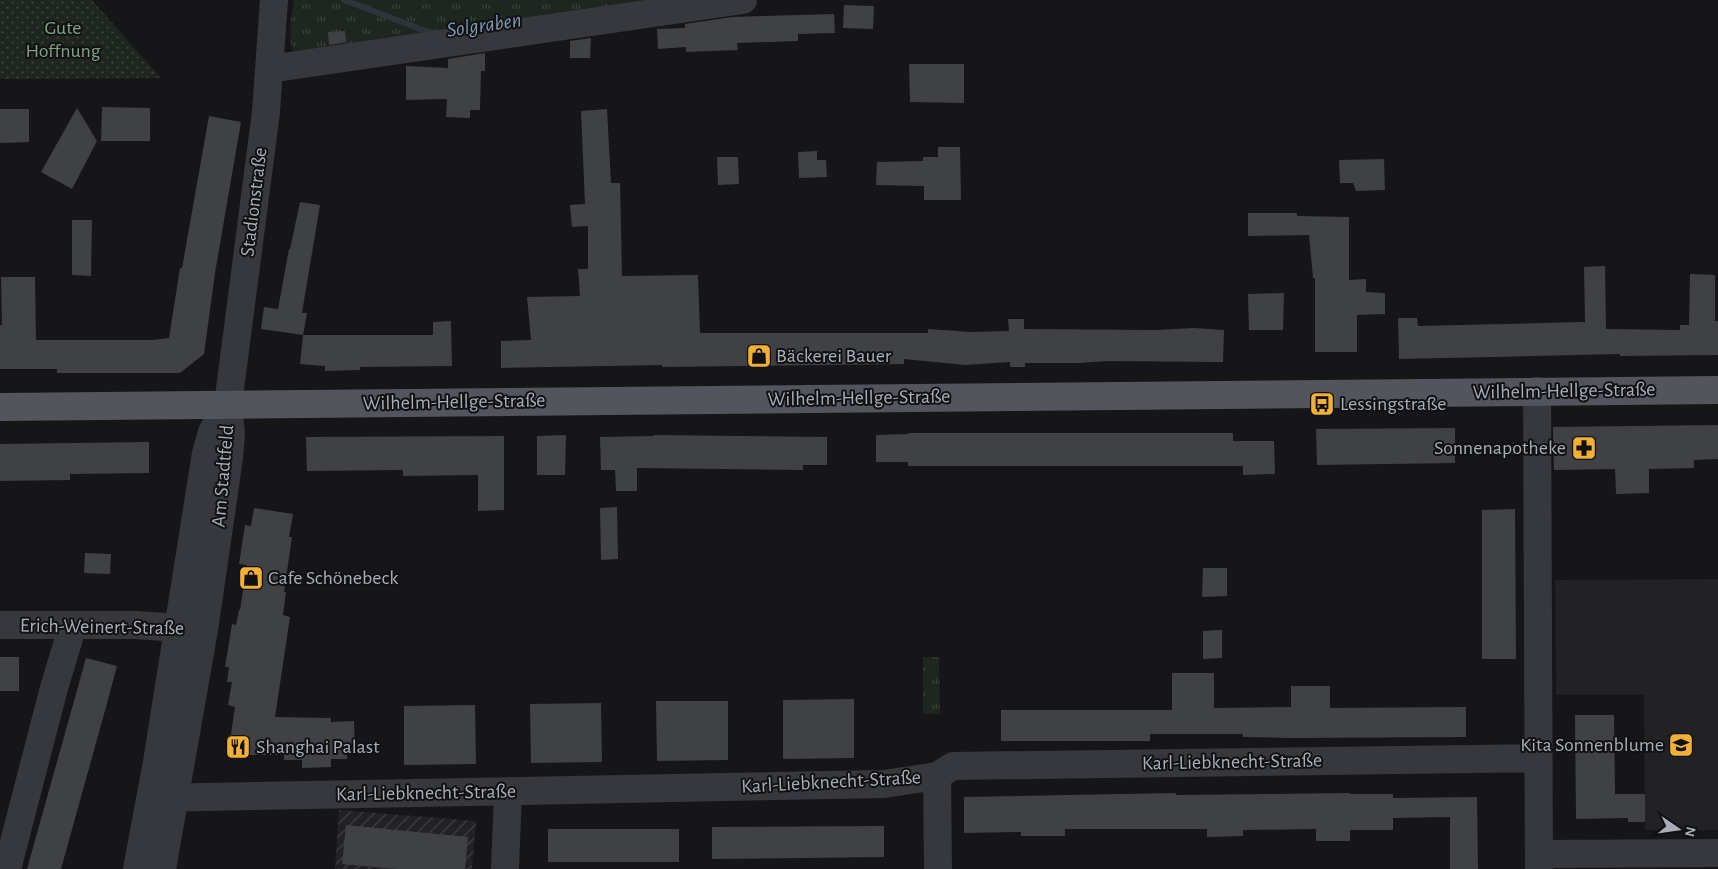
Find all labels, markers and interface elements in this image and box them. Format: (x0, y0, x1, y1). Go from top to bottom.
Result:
water label: Solgraben (445, 9, 523, 41)
park label: Gute Hoffnung (25, 18, 101, 61)
street label: Stadionstraße (237, 146, 271, 258)
shop icon: Bäckerei Bauer (746, 343, 772, 369)
place label: Bäckerei Bauer (776, 346, 892, 366)
street label: Wilhelm-Hellge-Straße (1472, 379, 1656, 403)
street label: Wilhelm-Hellge-Straße (767, 386, 951, 410)
street label: Wilhelm-Hellge-Straße (362, 390, 546, 414)
bus stop icon: Lessingstraße (1309, 391, 1335, 417)
place label: Lessingstraße (1340, 394, 1447, 414)
street label: Am Stadtfeld (209, 424, 237, 528)
pharmacy icon: Sonnenapotheke (1571, 435, 1597, 461)
place label: Sonnenapotheke (1434, 438, 1566, 458)
shop icon: Cafe Schönebeck (238, 565, 264, 591)
place label: Cafe Schönebeck (268, 568, 398, 588)
street label: Erich-Weinert-Straße (20, 616, 184, 638)
school or university icon: Kita Sonnenblume (1668, 732, 1694, 758)
restaurant icon: Shanghai Palast (225, 734, 251, 760)
place label: Kita Sonnenblume (1520, 735, 1664, 755)
place label: Shanghai Palast (256, 737, 380, 757)
street label: Karl-Liebknecht-Straße (1142, 750, 1322, 774)
street label: Karl-Liebknecht-Straße (741, 767, 921, 797)
street label: Karl-Liebknecht-Straße (336, 781, 516, 805)
north arrow (1653, 804, 1703, 854)
text: N (1682, 825, 1698, 838)

